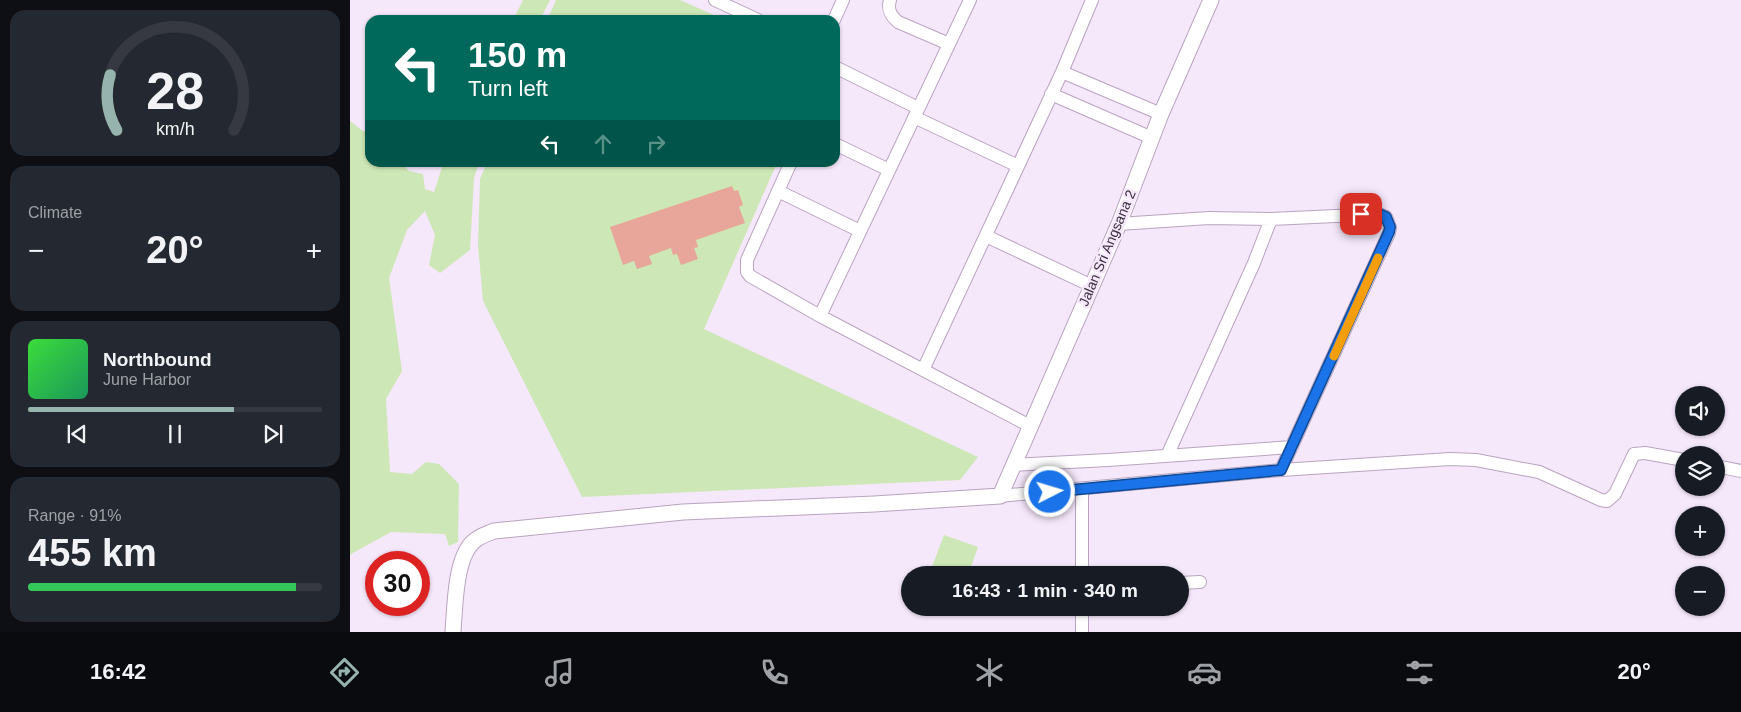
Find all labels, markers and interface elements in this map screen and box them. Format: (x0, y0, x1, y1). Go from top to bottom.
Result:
icon: left (385, 35, 450, 100)
text: 150 m (468, 35, 567, 74)
text: 28 (146, 62, 204, 120)
text: Turn left (468, 76, 548, 101)
text: km/h (156, 119, 194, 139)
icon: left (536, 130, 564, 158)
icon: ahead (589, 130, 617, 158)
icon: right (642, 130, 670, 158)
street label: Jalan Sri Angsana 2 (1075, 187, 1139, 308)
pin (1340, 193, 1382, 235)
icon: arrive (1347, 200, 1375, 228)
text: Climate (28, 204, 82, 221)
text: 20° (146, 229, 204, 271)
text: − (28, 235, 44, 266)
text: + (306, 235, 322, 266)
text: Northbound (103, 349, 212, 370)
text: June Harbor (103, 371, 191, 388)
map controls (1675, 386, 1725, 616)
button: sound (1675, 386, 1725, 436)
icon: previous (63, 420, 91, 448)
icon: pause (161, 420, 189, 448)
icon: next (259, 420, 287, 448)
button: layers (1675, 446, 1725, 496)
position arrow (1023, 465, 1075, 517)
button: + (1675, 506, 1725, 556)
text: Range · 91% (28, 507, 121, 524)
text: 455 km (28, 532, 157, 574)
speed limit sign: 30 (365, 551, 430, 616)
button: − (1675, 566, 1725, 616)
text: 16:43 · 1 min · 340 m (952, 580, 1138, 601)
icon: directions (327, 655, 362, 690)
icon: music (542, 655, 577, 690)
icon: phone (757, 655, 792, 690)
icon: climate (972, 655, 1007, 690)
icon: car (1187, 655, 1222, 690)
icon: filters (1402, 655, 1437, 690)
text: 16:42 (90, 659, 146, 684)
text: 20° (1618, 659, 1651, 684)

